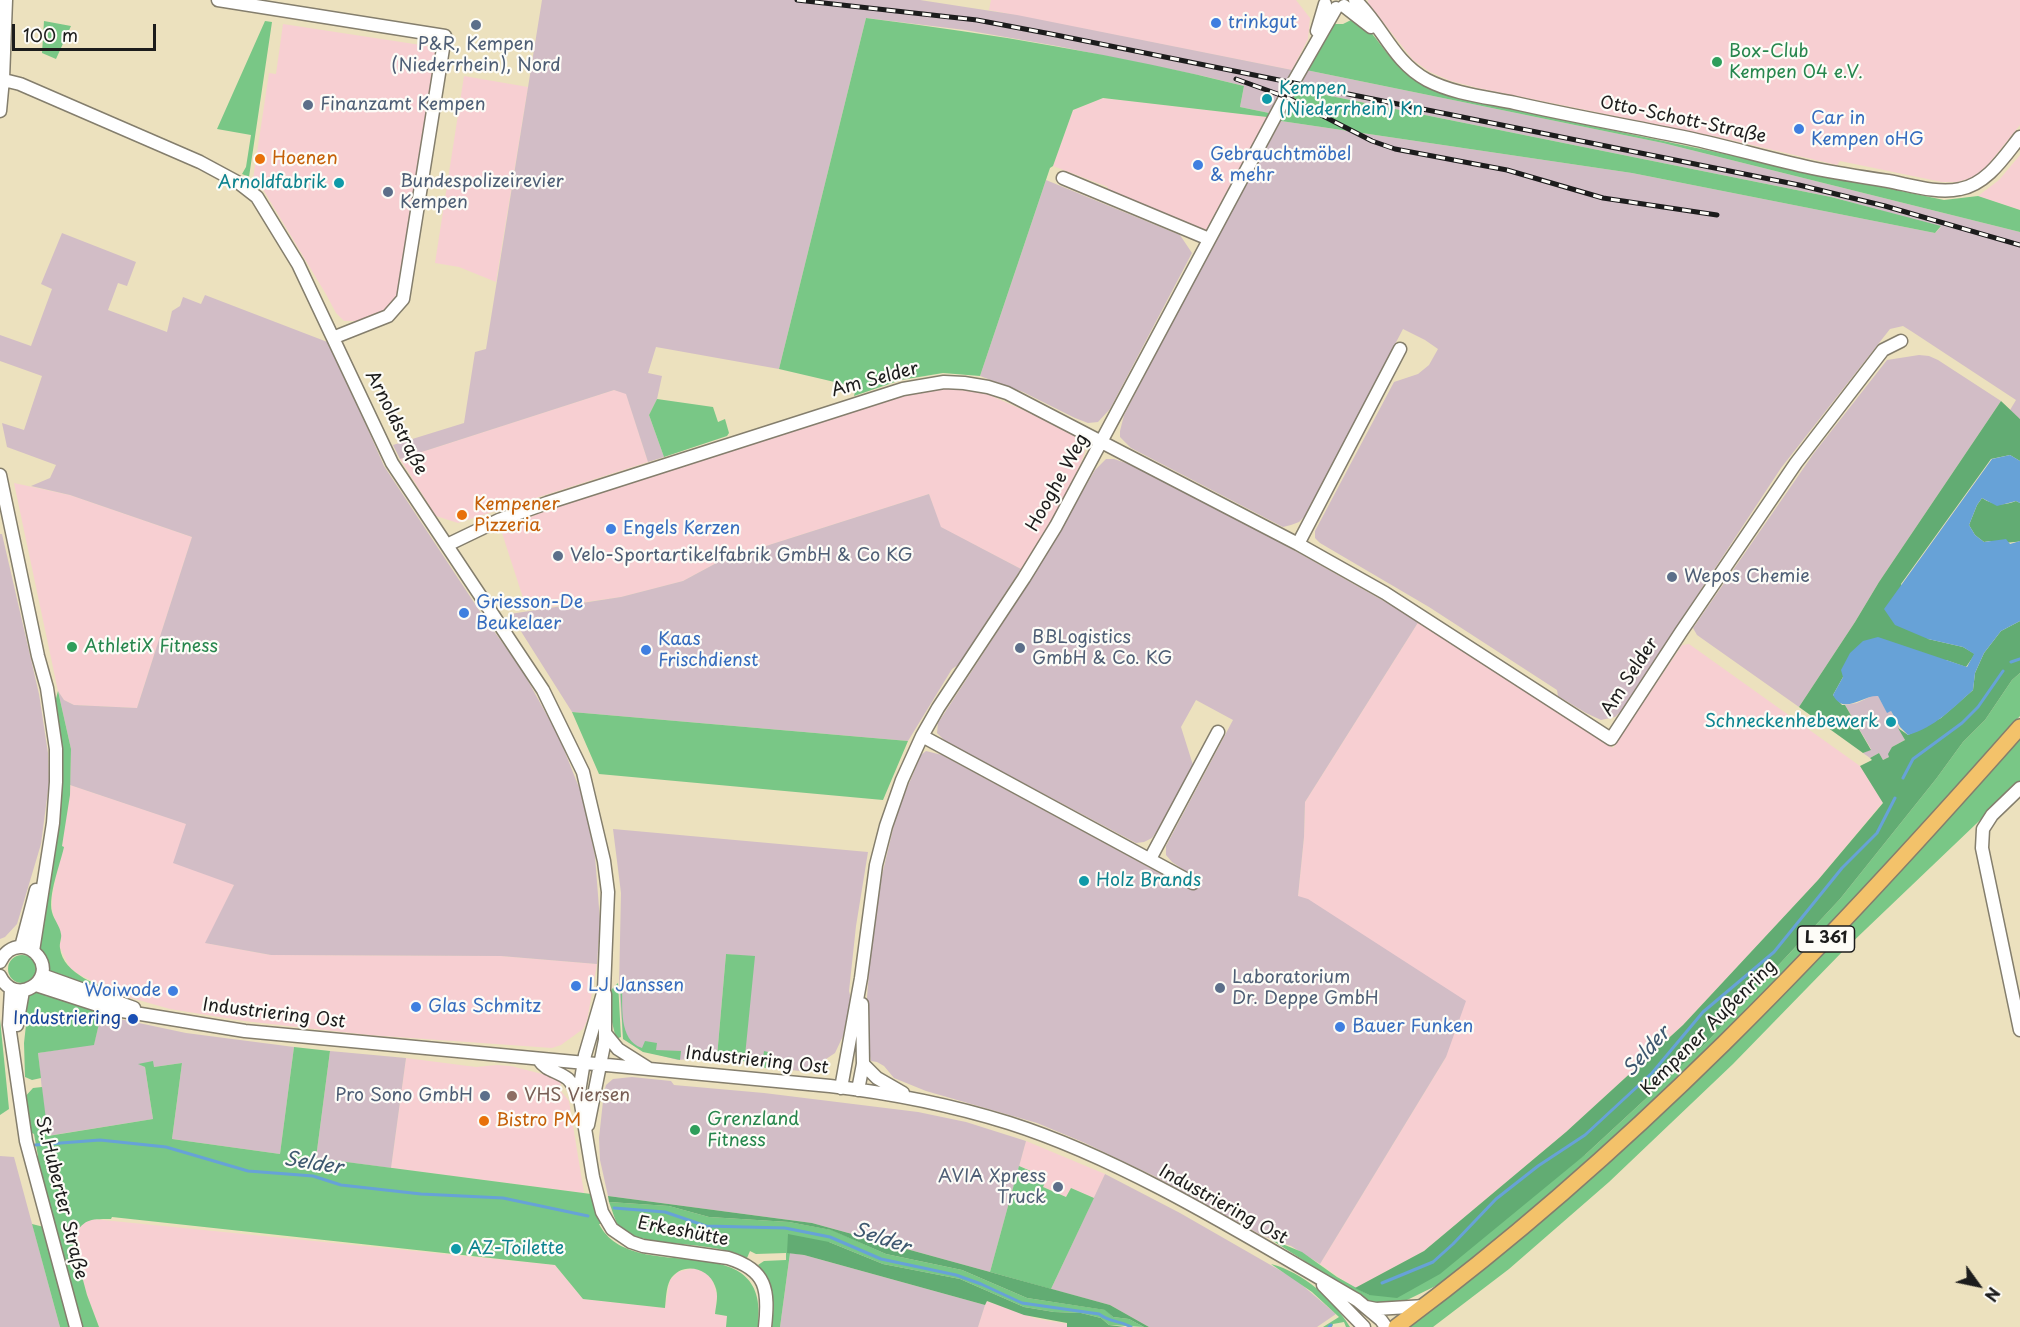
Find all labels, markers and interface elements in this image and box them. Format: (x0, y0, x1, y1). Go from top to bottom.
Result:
scale bar (15, 12, 159, 50)
place label: trinkgut (1228, 12, 1297, 34)
marker: trinkgut (1209, 16, 1223, 30)
marker: P&R, Kempen (Niederrhein), Nord (469, 18, 483, 32)
text: 100 m (23, 21, 78, 48)
place label: P&R, Kempen (Niederrhein), Nord (391, 34, 561, 76)
place label: Box-Club Kempen 04 e.V. (1729, 41, 1863, 84)
marker: Box-Club Kempen 04 e.V. (1710, 55, 1724, 69)
place label: Kempen (Niederrhein) Kn (1279, 78, 1423, 121)
marker: Kempen (Niederrhein) Kn (1260, 92, 1274, 106)
street label: Otto-Schott-Straße (1598, 92, 1768, 148)
place label: Finanzamt Kempen (320, 94, 485, 116)
marker: Finanzamt Kempen (301, 98, 315, 112)
place label: Car in Kempen oHG (1811, 108, 1924, 150)
marker: Car in Kempen oHG (1792, 122, 1806, 136)
place label: Gebrauchtmöbel & mehr (1210, 144, 1351, 186)
place label: Hoenen (272, 148, 338, 170)
marker: Hoenen (253, 152, 267, 166)
marker: Gebrauchtmöbel & mehr (1191, 158, 1205, 172)
place label: Bundespolizeirevier Kempen (400, 171, 564, 213)
place label: Arnoldfabrik (218, 172, 327, 194)
marker: Arnoldfabrik (332, 176, 346, 190)
marker: Bundespolizeirevier Kempen (381, 185, 395, 199)
street label: Am Selder (829, 358, 921, 402)
street label: Arnoldstraße (360, 367, 432, 479)
street label: Hooghe Weg (1022, 430, 1094, 536)
place label: Kempener Pizzeria (474, 494, 560, 536)
marker: Kempener Pizzeria (455, 508, 469, 522)
place label: Engels Kerzen (623, 518, 740, 540)
marker: Engels Kerzen (604, 522, 618, 536)
place label: Velo-Sportartikelfabrik GmbH & Co KG (570, 545, 913, 567)
marker: Velo-Sportartikelfabrik GmbH & Co KG (551, 549, 565, 563)
place label: Wepos Chemie (1684, 566, 1810, 588)
marker: Wepos Chemie (1665, 570, 1679, 584)
place label: Griesson-De Beukelaer (476, 592, 583, 634)
marker: Griesson-De Beukelaer (457, 606, 471, 620)
place label: BBLogistics GmbH & Co. KG (1032, 627, 1172, 670)
place label: Kaas Frischdienst (658, 629, 758, 672)
street label: Am Selder (1597, 634, 1663, 720)
place label: AthletiX Fitness (84, 636, 218, 658)
marker: AthletiX Fitness (65, 640, 79, 654)
marker: BBLogistics GmbH & Co. KG (1013, 641, 1027, 655)
marker: Kaas Frischdienst (639, 643, 653, 657)
place label: Schneckenhebewerk (1705, 711, 1879, 733)
marker: Schneckenhebewerk (1884, 715, 1898, 729)
place label: Holz Brands (1096, 870, 1201, 892)
marker: Holz Brands (1077, 874, 1091, 888)
road number: L 361 (1798, 926, 1854, 952)
street label: Kempener Außenring (1637, 956, 1781, 1100)
place label: Laboratorium Dr. Deppe GmbH (1232, 967, 1379, 1010)
place label: LJ Janssen (588, 975, 684, 997)
marker: LJ Janssen (569, 979, 583, 993)
place label: Woiwode (84, 980, 161, 1002)
marker: Laboratorium Dr. Deppe GmbH (1213, 981, 1227, 995)
marker: Woiwode (166, 984, 180, 998)
street label: Industriering Ost (201, 995, 347, 1033)
place label: Glas Schmitz (428, 996, 541, 1018)
marker: Glas Schmitz (409, 1000, 423, 1014)
place label: Industriering (13, 1008, 121, 1030)
marker: Industriering (126, 1012, 140, 1026)
place label: Bauer Funken (1352, 1016, 1473, 1038)
marker: Bauer Funken (1333, 1020, 1347, 1034)
water label: Selder (1618, 1022, 1676, 1082)
street label: Industriering Ost (684, 1043, 830, 1079)
place label: Pro Sono GmbH (335, 1085, 473, 1107)
place label: VHS Viersen (524, 1085, 630, 1107)
marker: Pro Sono GmbH (478, 1089, 492, 1103)
marker: VHS Viersen (505, 1089, 519, 1103)
place label: Grenzland Fitness (707, 1109, 799, 1152)
place label: Bistro PM (496, 1110, 581, 1132)
street label: St.Huberter Straße (30, 1114, 92, 1282)
marker: Bistro PM (477, 1114, 491, 1128)
marker: Grenzland Fitness (688, 1123, 702, 1137)
water label: Selder (282, 1148, 344, 1180)
street label: Industriering Ost (1155, 1161, 1291, 1249)
place label: AVIA Xpress Truck (938, 1166, 1046, 1208)
marker: AVIA Xpress Truck (1051, 1180, 1065, 1194)
street label: Erkeshütte (636, 1213, 730, 1251)
water label: Selder (849, 1218, 913, 1260)
place label: AZ-Toilette (468, 1238, 564, 1260)
marker: AZ-Toilette (449, 1242, 463, 1256)
north arrow (1948, 1255, 2008, 1315)
text: N (1980, 1283, 2007, 1307)

